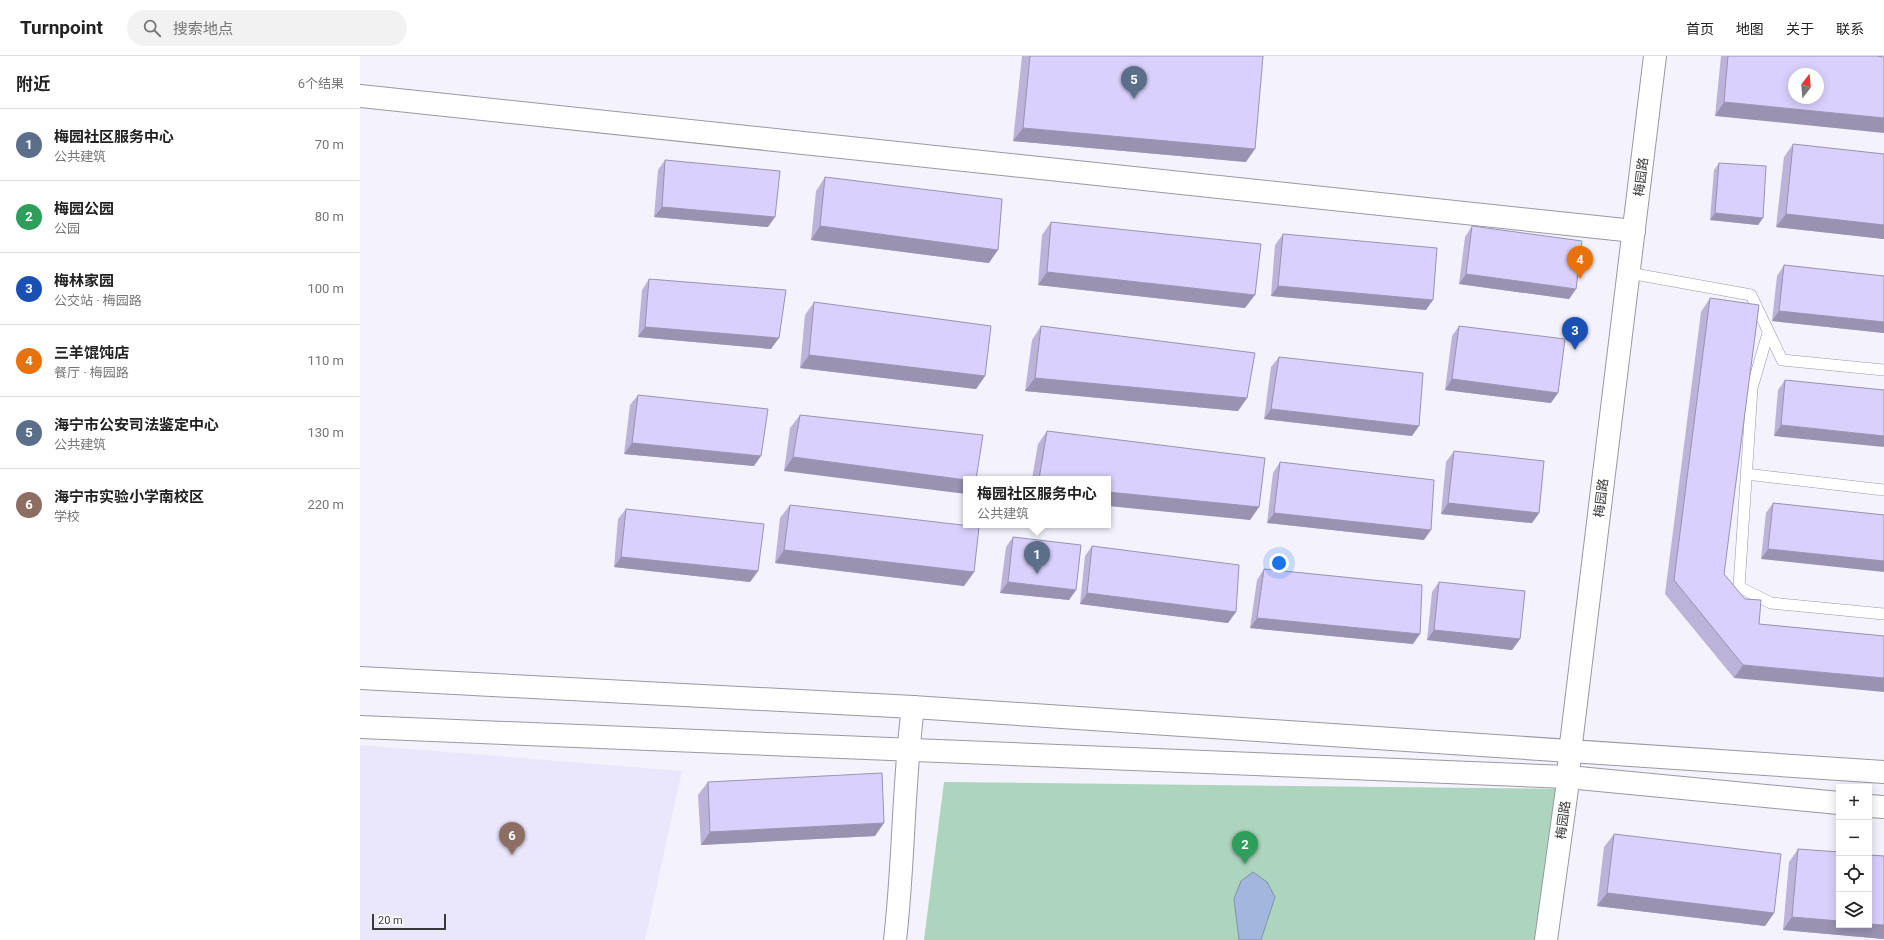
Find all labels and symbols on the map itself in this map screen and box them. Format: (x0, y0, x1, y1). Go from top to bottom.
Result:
pin: 5 (1121, 66, 1147, 99)
north arrow (1788, 68, 1824, 104)
street label: 梅园路 (1631, 157, 1651, 197)
pin: 4 (1567, 246, 1593, 279)
pin: 3 (1562, 317, 1588, 350)
street label: 梅园路 (1591, 478, 1611, 518)
pin: 1 (1024, 541, 1050, 574)
your location (1269, 553, 1289, 573)
street label: 梅园路 (1553, 800, 1573, 840)
pin: 6 (499, 822, 525, 855)
pin: 2 (1232, 831, 1258, 864)
scale bar (372, 912, 446, 931)

